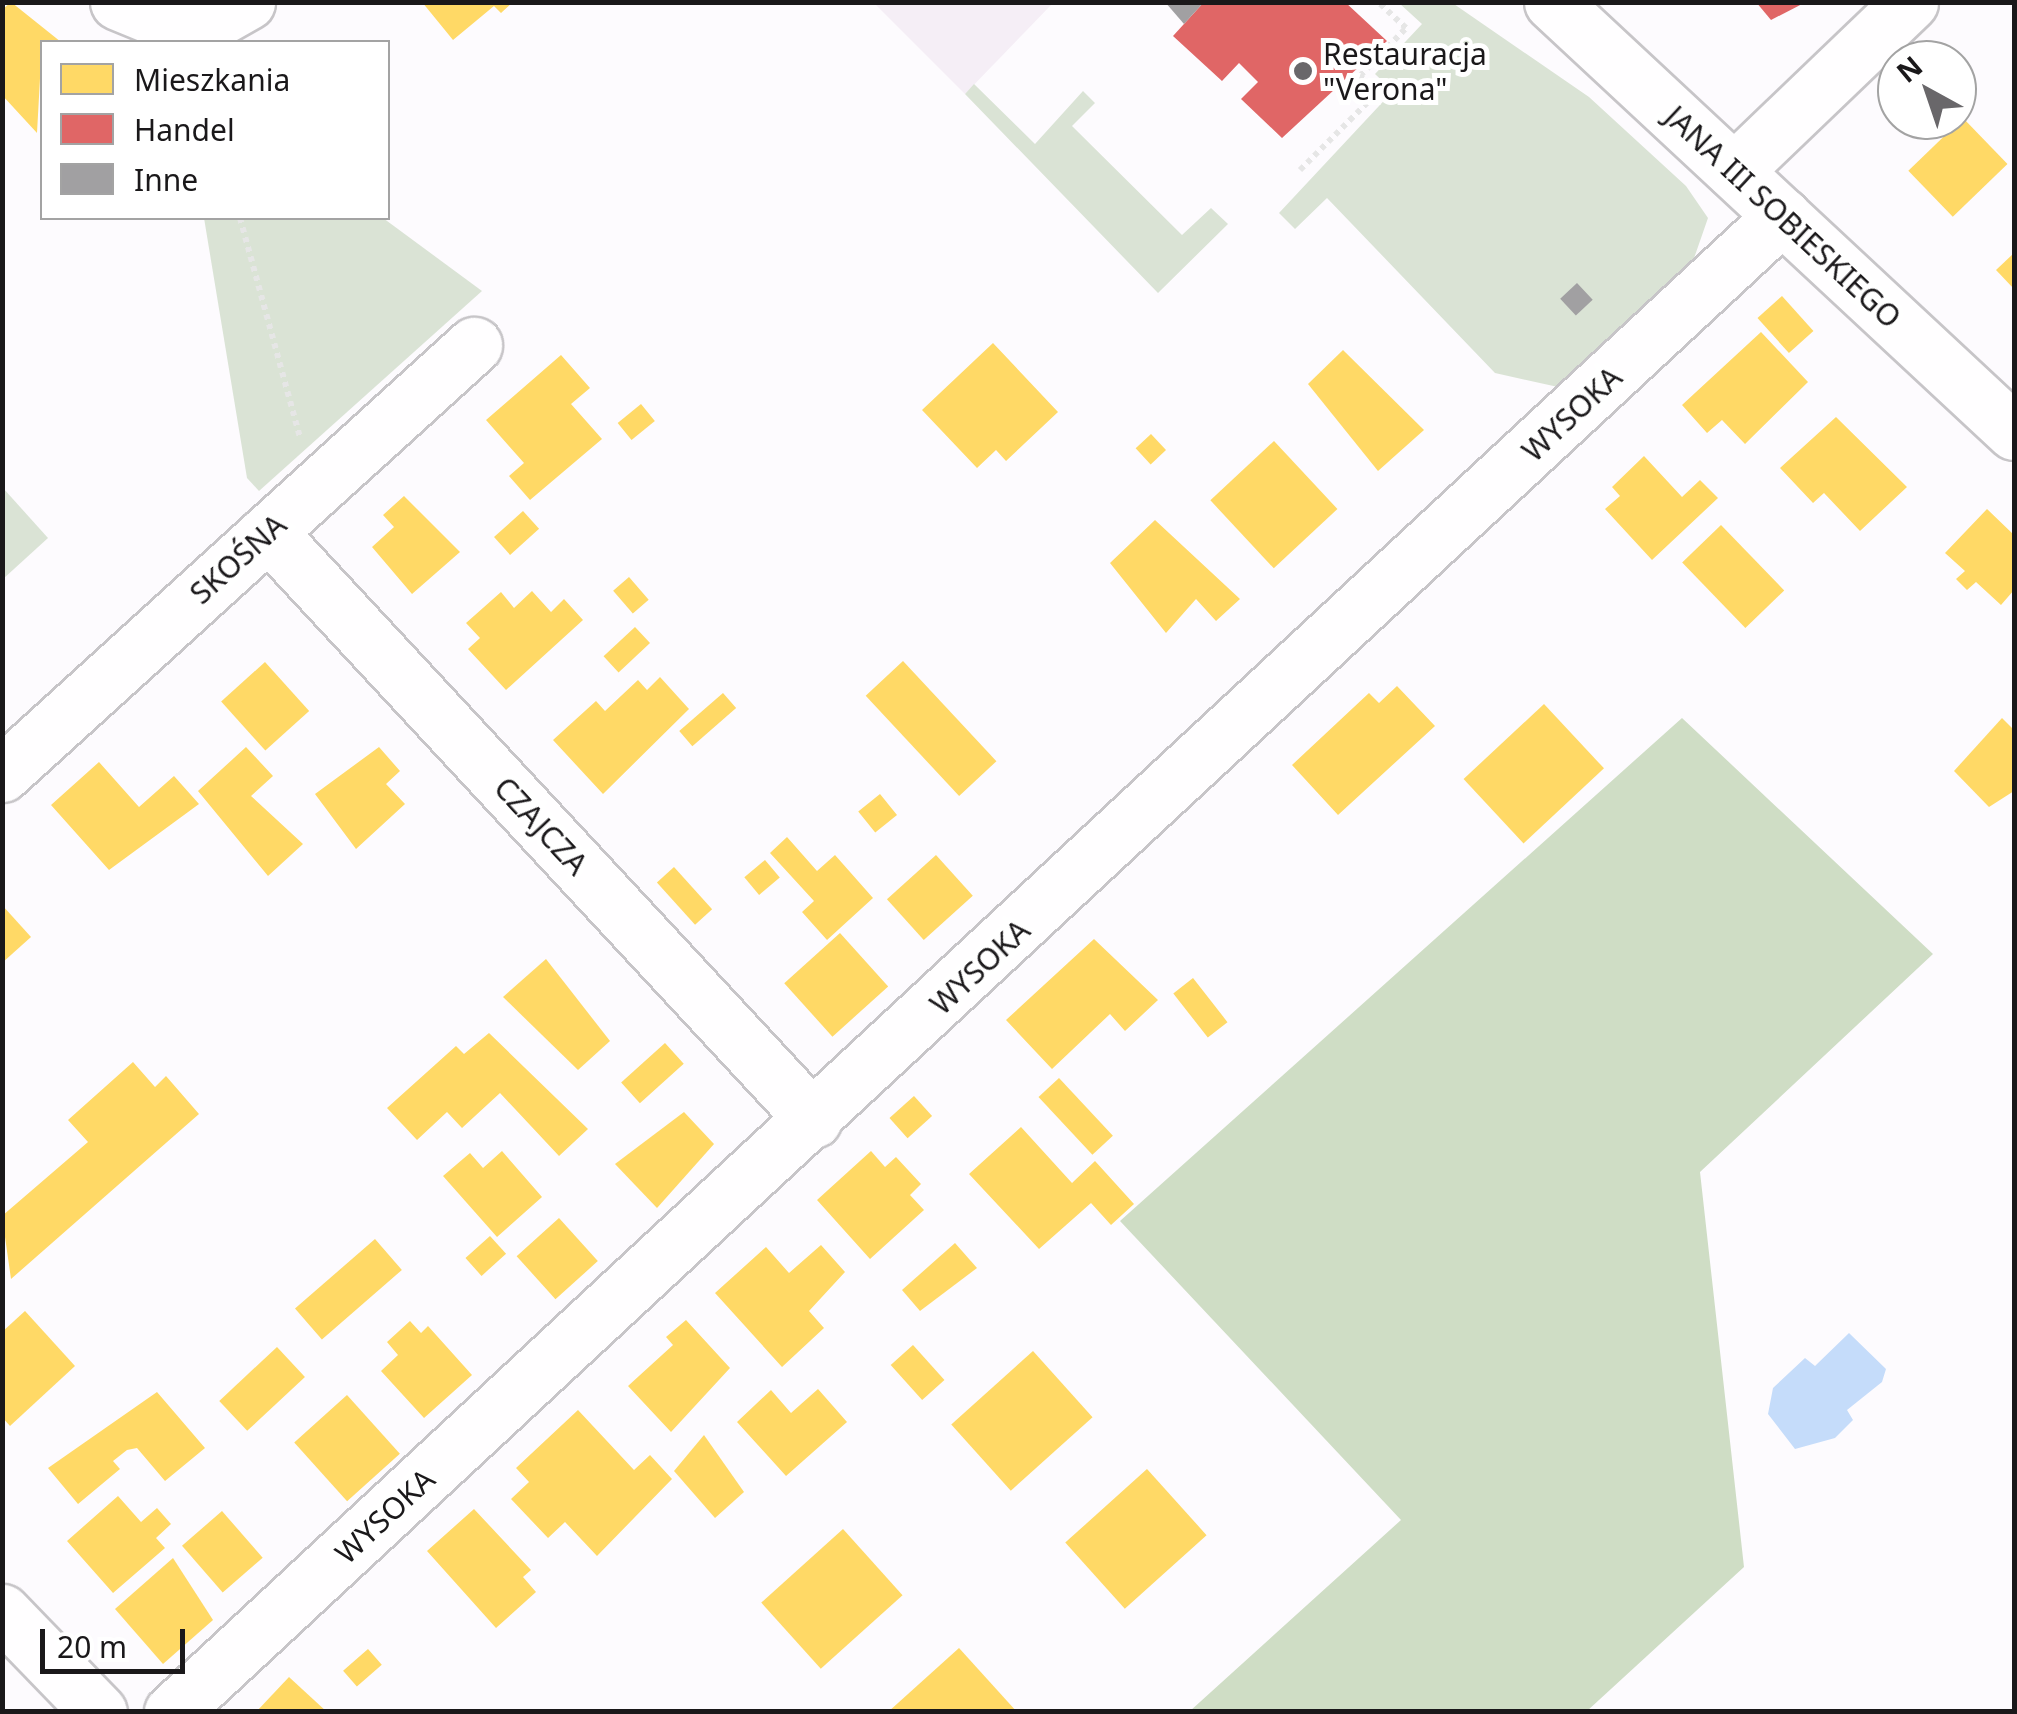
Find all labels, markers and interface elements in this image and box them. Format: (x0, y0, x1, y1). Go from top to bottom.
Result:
place label: Restauracja "Verona" (1323, 36, 1487, 106)
legend (40, 40, 390, 220)
north arrow (1877, 40, 1977, 140)
text: N (1888, 47, 1930, 90)
text: Mieszkania (134, 59, 290, 100)
marker: Restauracja "Verona" (1292, 60, 1314, 82)
street label: JANA III SOBIESKIEGO (1658, 99, 1908, 335)
text: Handel (134, 109, 235, 150)
text: Inne (134, 159, 198, 200)
street label: WYSOKA (1515, 359, 1629, 469)
street label: SKOŚNA (183, 507, 293, 611)
street label: CZAJCZA (487, 770, 595, 882)
street label: WYSOKA (923, 912, 1037, 1022)
street label: WYSOKA (328, 1461, 442, 1571)
scale bar (45, 1609, 190, 1671)
text: 20 m (57, 1626, 127, 1667)

